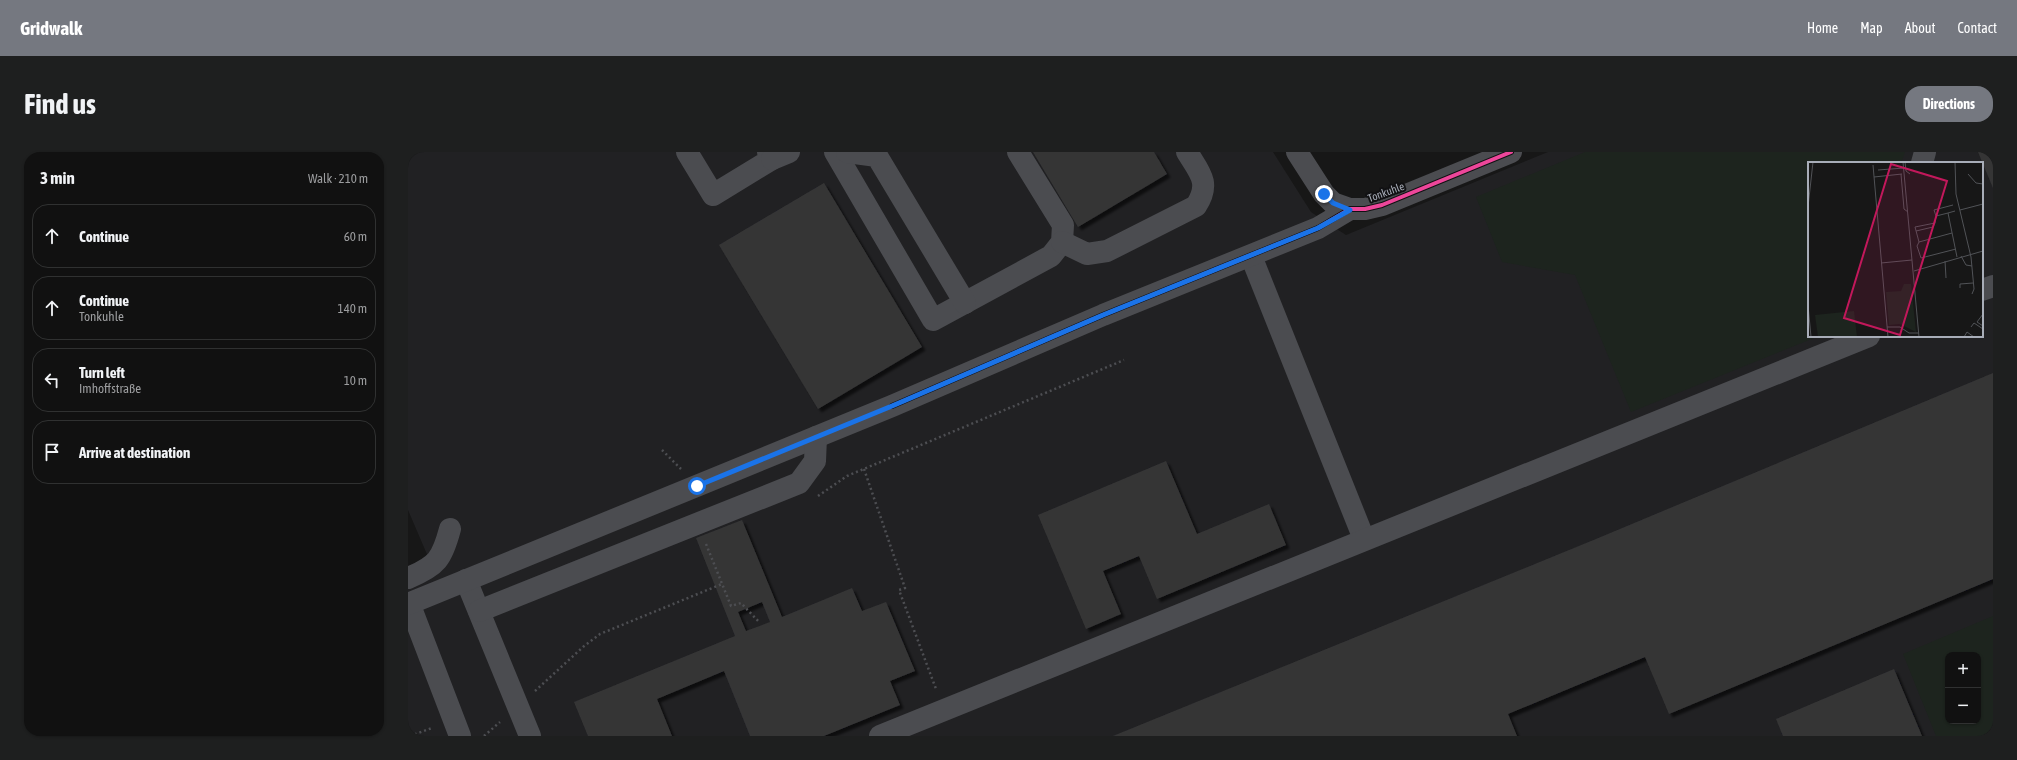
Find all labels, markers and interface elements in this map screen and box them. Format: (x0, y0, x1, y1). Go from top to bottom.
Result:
text: Gridwalk (20, 17, 82, 39)
text: Home (1807, 20, 1838, 36)
text: Map (1860, 20, 1883, 36)
text: About (1905, 20, 1936, 36)
text: Contact (1958, 20, 1997, 36)
button: Directions (1905, 86, 1993, 122)
text: Find us (24, 88, 96, 120)
inset map (1808, 162, 1983, 337)
text: 3 min (40, 168, 75, 188)
text: Walk · 210 m (308, 171, 368, 186)
street label: Tonkuhle (1366, 180, 1406, 204)
route end (1315, 185, 1333, 203)
icon: ahead (41, 225, 63, 247)
text: Continue (79, 228, 129, 245)
text: 60 m (344, 229, 367, 244)
text: Continue (79, 292, 129, 309)
icon: ahead (41, 297, 63, 319)
text: 140 m (338, 301, 367, 316)
text: Tonkuhle (79, 309, 124, 324)
text: Turn left (79, 364, 125, 381)
icon: left (41, 369, 63, 391)
text: 10 m (344, 373, 367, 388)
text: Imhoffstraße (79, 381, 141, 396)
icon: arrive (41, 441, 63, 463)
text: Arrive at destination (79, 444, 190, 461)
route start (688, 477, 706, 495)
map controls (1945, 652, 1981, 724)
button: + (1945, 652, 1981, 688)
button: − (1945, 688, 1981, 724)

